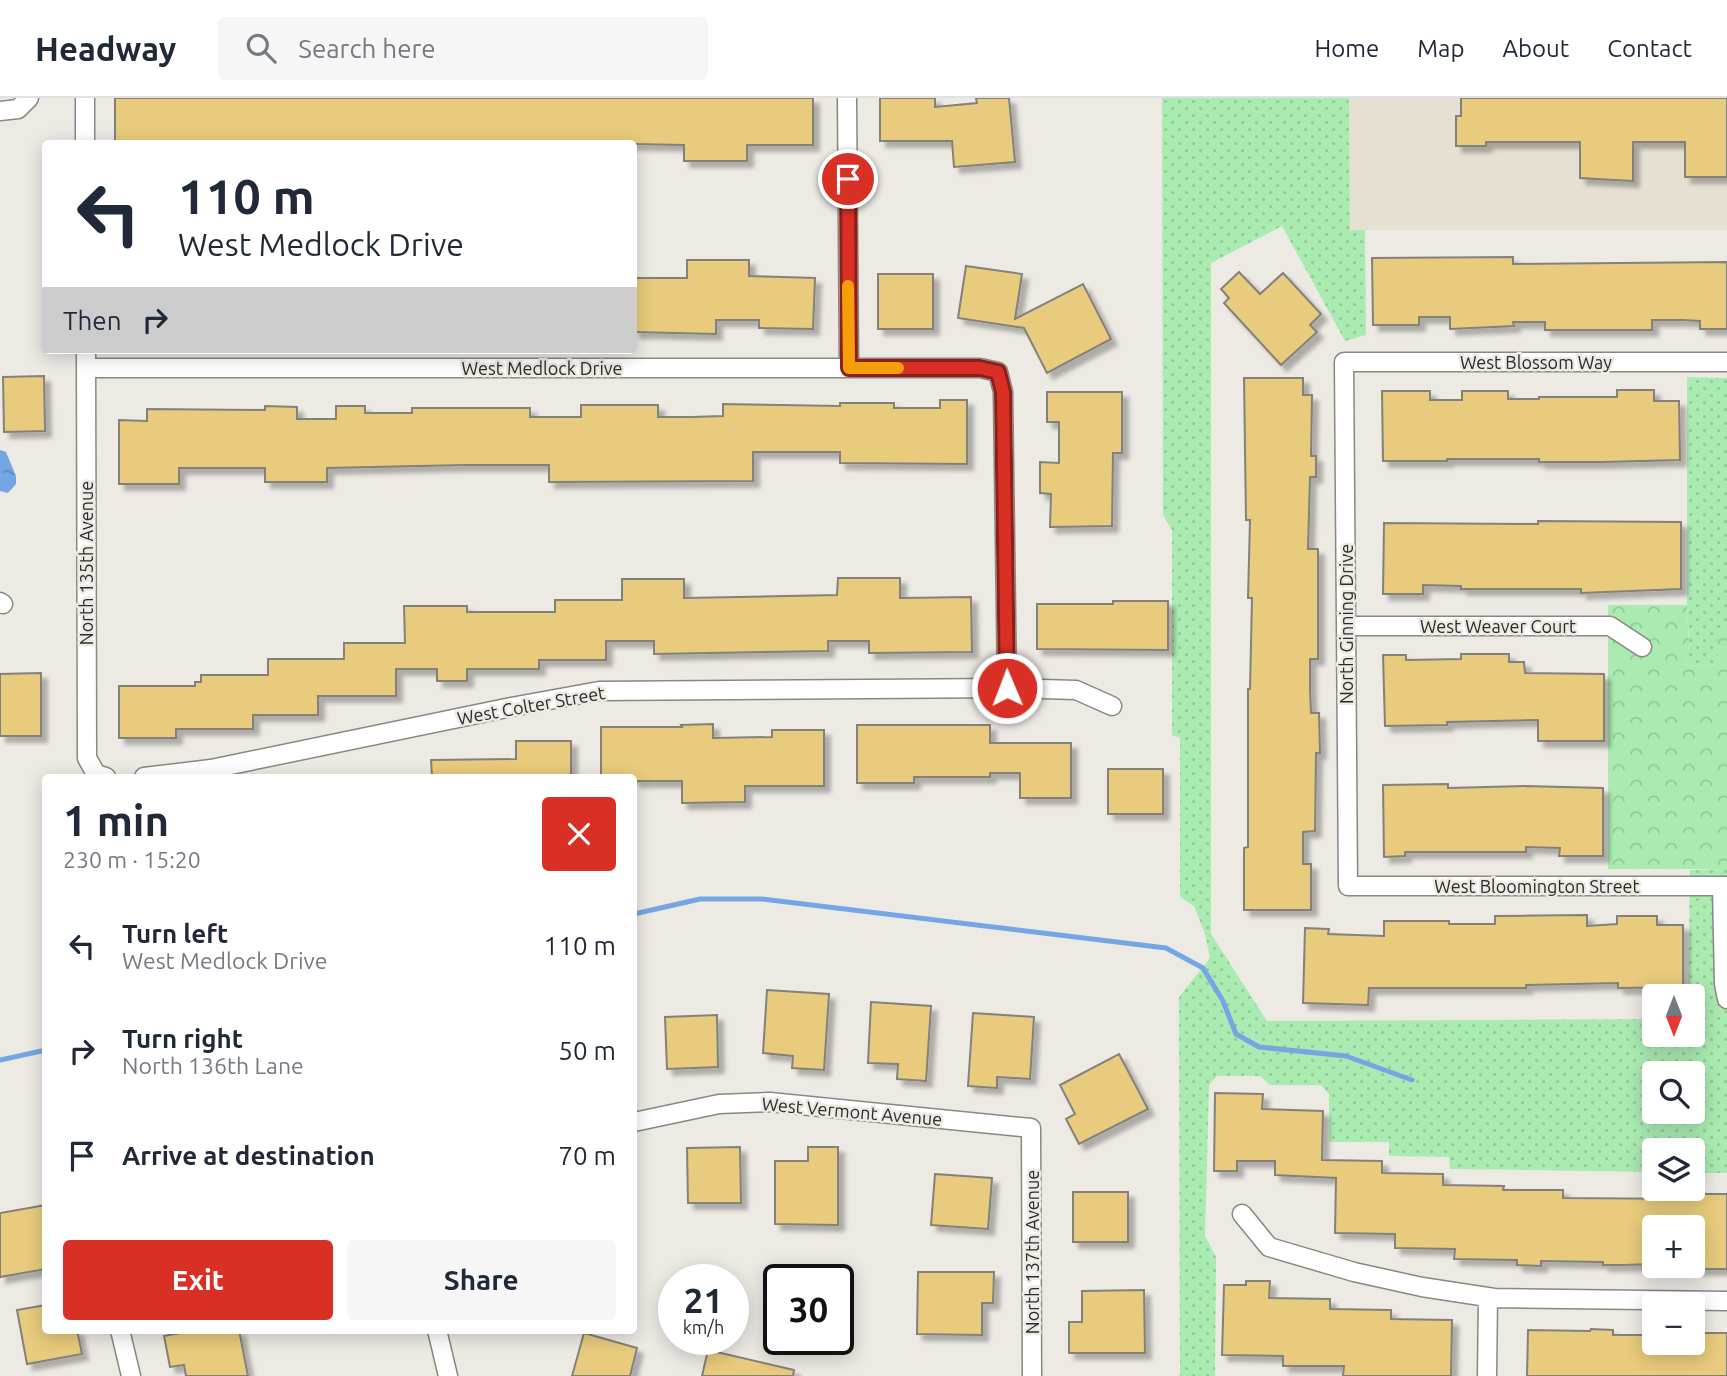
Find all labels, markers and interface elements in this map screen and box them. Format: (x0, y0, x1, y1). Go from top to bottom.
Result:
search box (218, 17, 708, 80)
icon: search (242, 29, 280, 67)
text: Headway (35, 30, 176, 67)
text: Search here (298, 34, 436, 63)
text: Home (1314, 35, 1379, 62)
text: Map (1417, 35, 1464, 62)
text: About (1502, 35, 1569, 62)
text: Contact (1607, 35, 1692, 62)
pin (818, 149, 878, 209)
icon: arrive (829, 160, 867, 198)
icon: left (63, 168, 154, 259)
text: 110 m (178, 168, 315, 223)
text: West Medlock Drive (178, 226, 464, 262)
icon: right (136, 301, 174, 339)
text: Then (63, 306, 122, 335)
street label: West Blossom Way (1460, 352, 1612, 372)
street label: West Medlock Drive (462, 358, 622, 378)
street label: North 135th Avenue (76, 481, 96, 645)
street label: North Ginning Drive (1336, 544, 1356, 704)
street label: West Weaver Court (1420, 616, 1576, 636)
position arrow (970, 651, 1044, 725)
street label: West Colter Street (456, 682, 606, 728)
text: 1 min (63, 797, 169, 844)
button: close (542, 797, 616, 871)
text: 230 m · 15:20 (63, 847, 201, 872)
street label: West Bloomington Street (1434, 876, 1640, 896)
text: Turn left (122, 919, 228, 948)
icon: left (63, 927, 101, 965)
text: 110 m (544, 931, 616, 960)
text: West Medlock Drive (122, 948, 327, 973)
north arrow (1642, 984, 1704, 1046)
map controls (1642, 984, 1705, 1355)
text: Turn right (122, 1024, 243, 1053)
icon: right (63, 1032, 101, 1070)
text: 50 m (558, 1036, 616, 1065)
text: North 136th Lane (122, 1053, 304, 1078)
button: search (1642, 1061, 1705, 1124)
street label: West Vermont Avenue (761, 1093, 943, 1129)
icon: arrive (63, 1137, 101, 1175)
button: layers (1642, 1138, 1705, 1201)
text: Arrive at destination (122, 1141, 375, 1170)
text: 70 m (558, 1141, 616, 1170)
street label: North 137th Avenue (1022, 1170, 1042, 1334)
button: + (1642, 1215, 1705, 1278)
button: Exit (63, 1240, 333, 1320)
button: Share (347, 1240, 616, 1320)
speed limit sign: 30 (763, 1264, 854, 1355)
text: 21 (684, 1280, 723, 1320)
button: − (1642, 1292, 1705, 1355)
text: km/h (683, 1317, 724, 1337)

